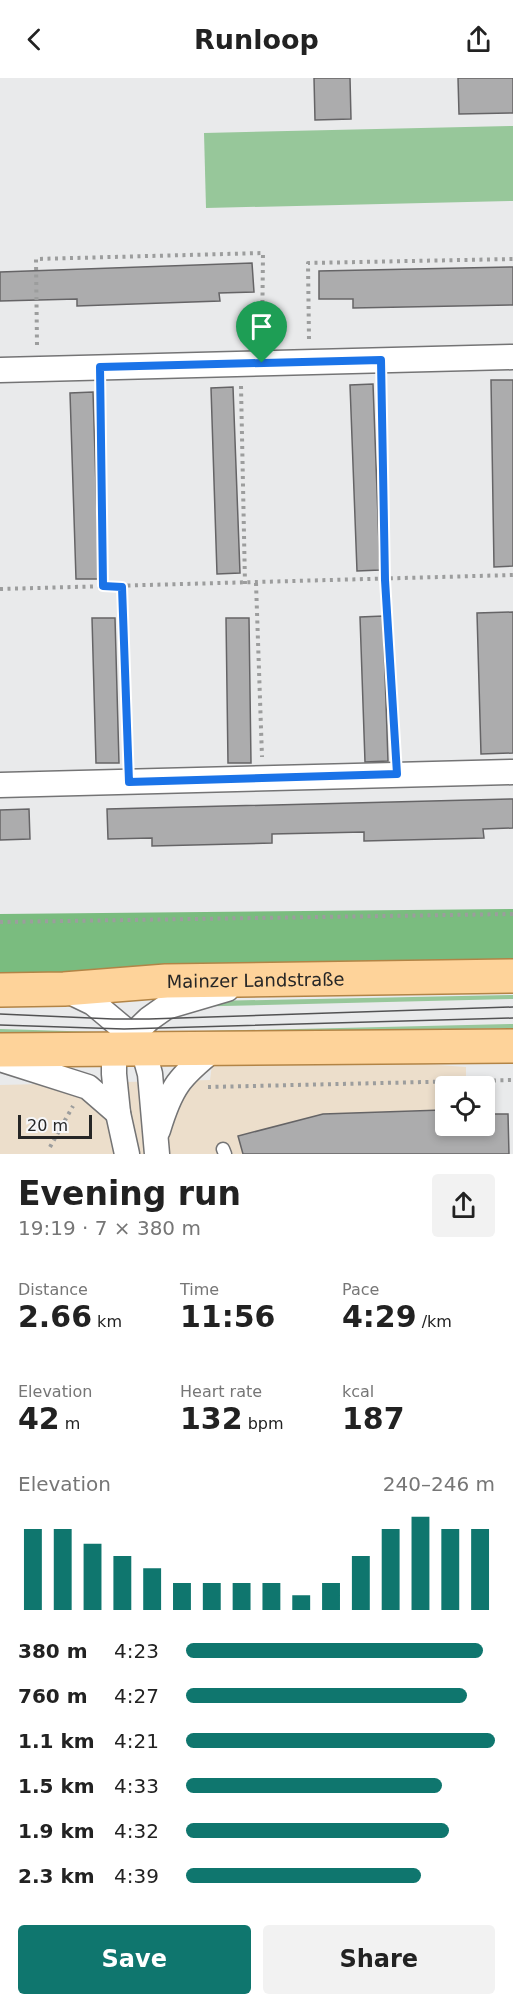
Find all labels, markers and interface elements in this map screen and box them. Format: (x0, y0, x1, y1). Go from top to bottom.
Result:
icon: back (18, 23, 51, 56)
icon: share (462, 23, 495, 56)
text: Runloop (194, 24, 319, 55)
pin (236, 301, 287, 363)
icon: arrive (245, 310, 278, 343)
street label: Mainzer Landstraße (167, 968, 345, 991)
map controls (435, 1076, 495, 1136)
button: locate (435, 1076, 495, 1136)
scale bar (18, 1112, 92, 1140)
text: 20 m (27, 1116, 68, 1135)
text: Evening run (18, 1174, 241, 1213)
button: share (432, 1174, 495, 1237)
text: 19:19 · 7 × 380 m (18, 1216, 201, 1240)
text: Distance (18, 1280, 88, 1299)
text: Time (180, 1280, 219, 1299)
text: Pace (342, 1280, 379, 1299)
text: 2.66 (18, 1299, 92, 1334)
text: 11:56 (180, 1299, 276, 1334)
text: 4:29 (342, 1299, 417, 1334)
text: km (92, 1312, 122, 1331)
text: /km (417, 1312, 452, 1331)
text: Elevation (18, 1382, 92, 1401)
text: Heart rate (180, 1382, 262, 1401)
text: kcal (342, 1382, 374, 1401)
text: 42 (18, 1401, 60, 1436)
text: 132 (180, 1401, 243, 1436)
text: 187 (342, 1401, 405, 1436)
text: m (60, 1414, 80, 1433)
text: bpm (243, 1414, 284, 1433)
text: Elevation (18, 1472, 111, 1496)
text: 240–246 m (383, 1472, 495, 1496)
text: 380 m (18, 1639, 88, 1663)
text: 4:23 (114, 1639, 159, 1663)
text: 760 m (18, 1684, 88, 1708)
text: 4:27 (114, 1684, 159, 1708)
text: 1.1 km (18, 1729, 95, 1753)
text: 4:21 (114, 1729, 159, 1753)
text: 1.5 km (18, 1774, 95, 1798)
text: 4:33 (114, 1774, 159, 1798)
text: 1.9 km (18, 1819, 95, 1843)
text: 4:32 (114, 1819, 159, 1843)
text: 2.3 km (18, 1864, 95, 1888)
text: 4:39 (114, 1864, 159, 1888)
button: Save (18, 1925, 251, 1994)
button: Share (263, 1925, 495, 1994)

